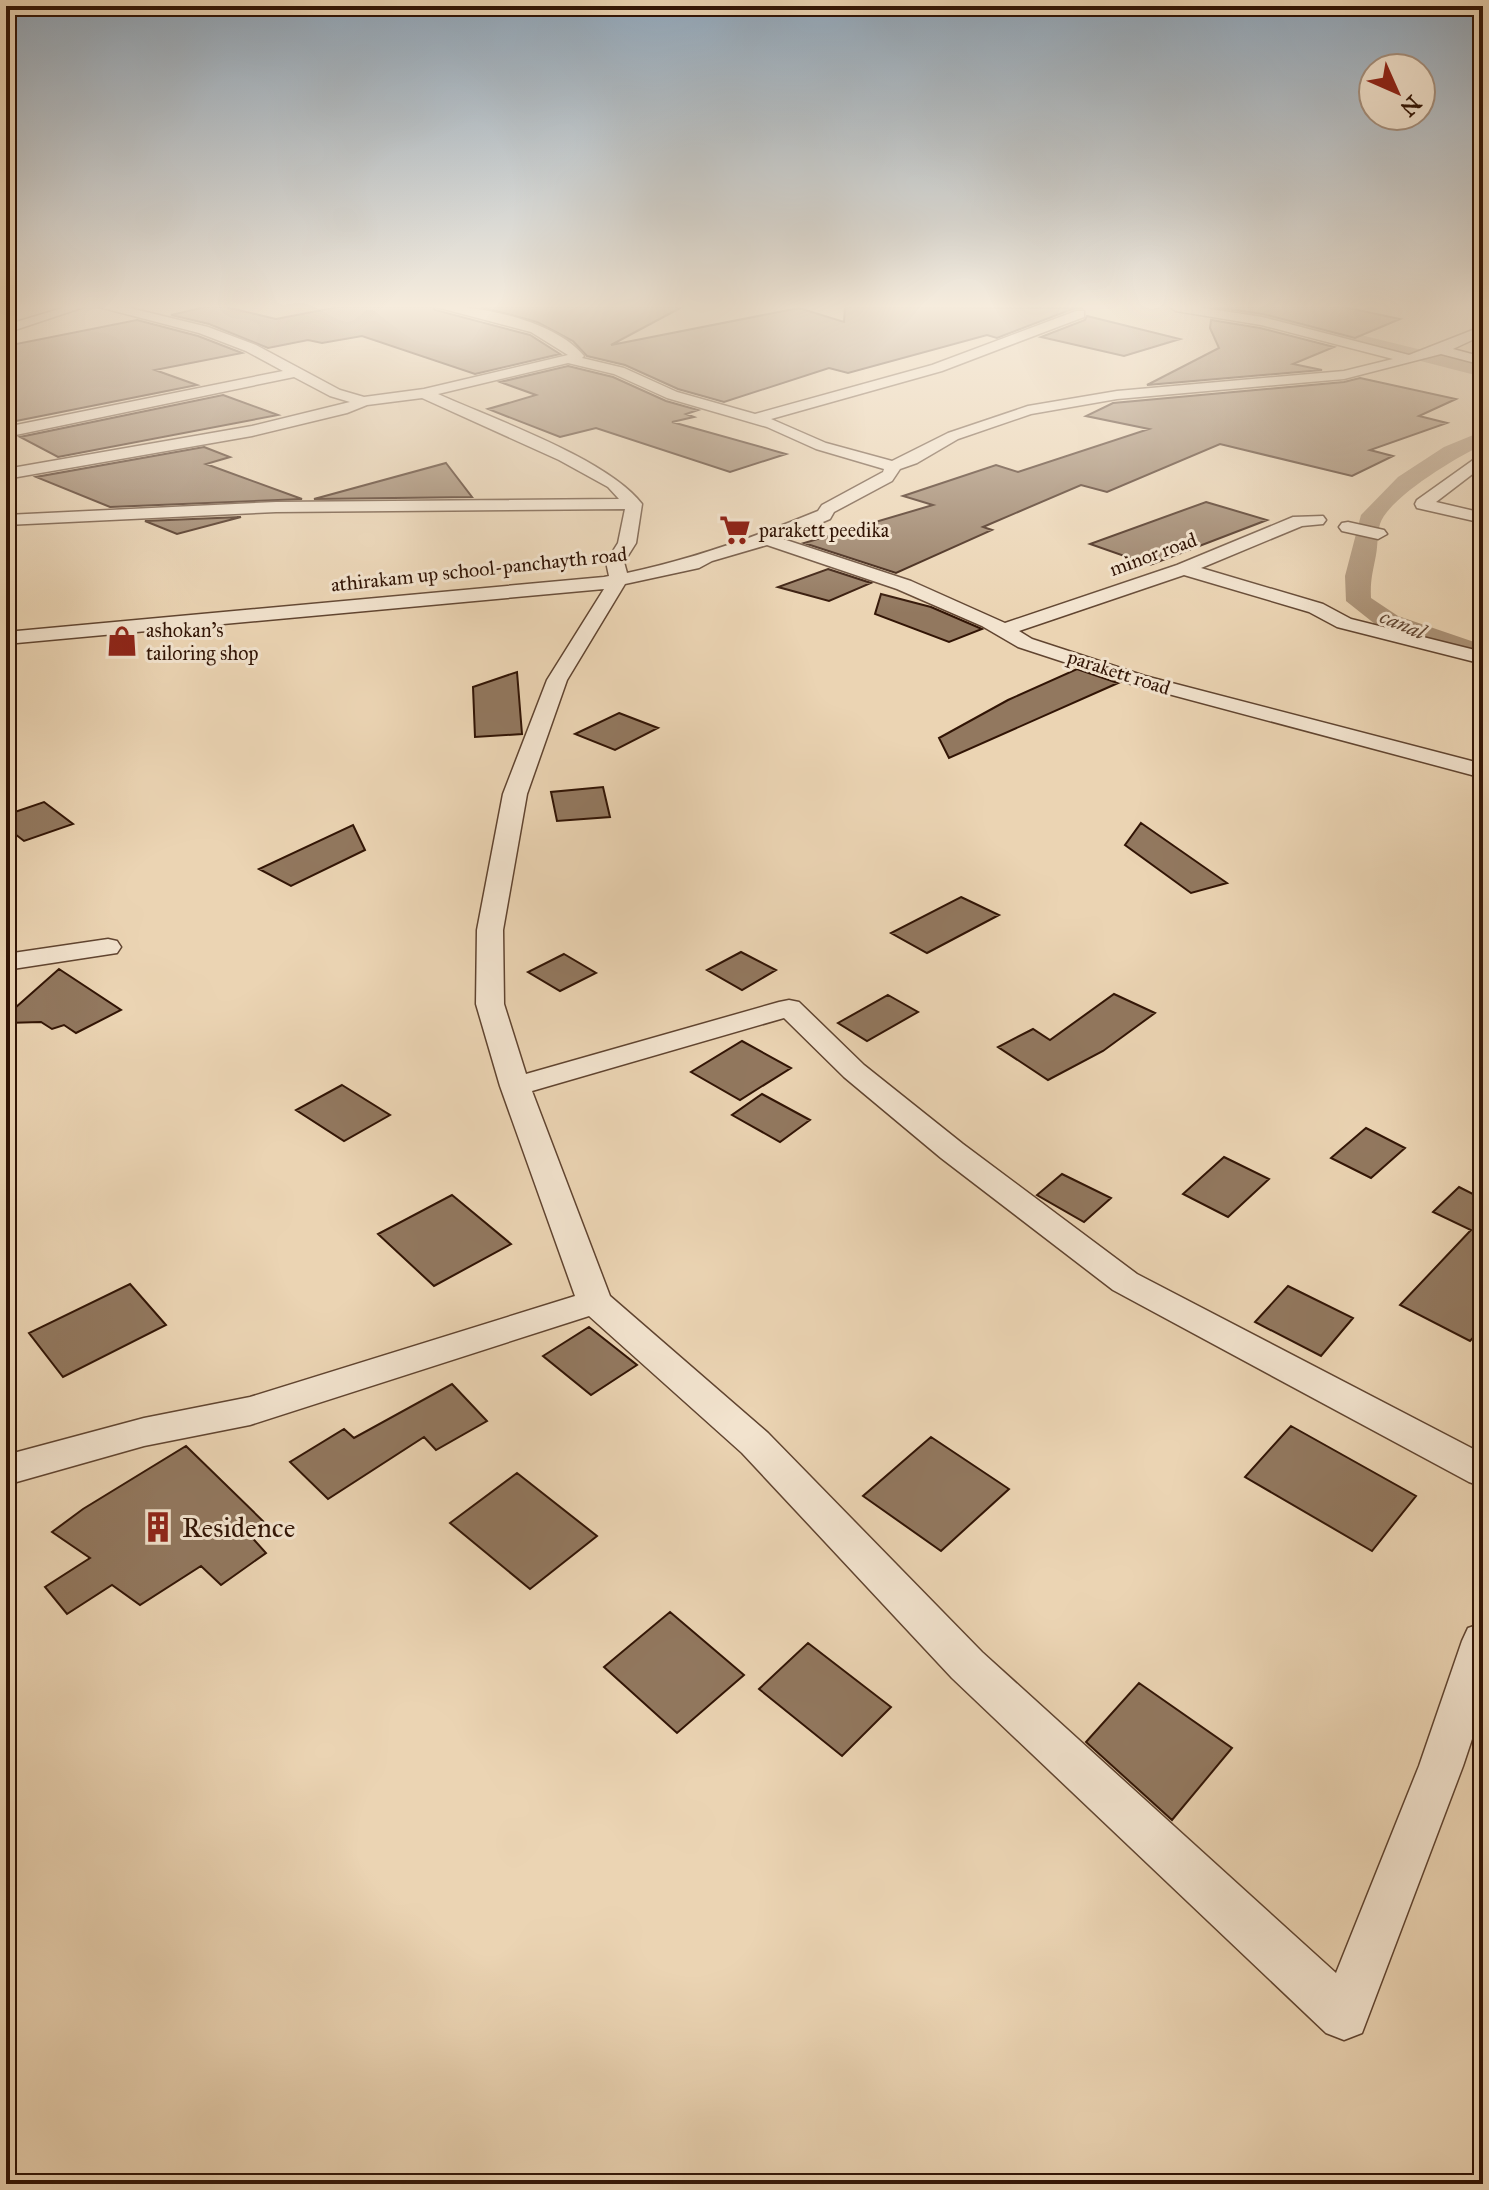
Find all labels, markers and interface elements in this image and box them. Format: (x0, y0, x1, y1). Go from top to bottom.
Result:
north arrow (1357, 52, 1437, 132)
text: N (1394, 90, 1427, 122)
supermarket icon: parakett peedika (718, 513, 752, 547)
place label: parakett peedika (758, 518, 890, 542)
street label: minor road (1106, 527, 1200, 581)
street label: athirakam up school-panchayth road (330, 542, 628, 596)
water label: canal (1376, 603, 1432, 646)
place label: ashokan's tailoring shop (146, 618, 259, 666)
shop icon: ashokan's tailoring shop (105, 624, 139, 658)
street label: parakett road (1064, 644, 1173, 700)
building icon: Residence (141, 1510, 175, 1544)
place label: Residence (182, 1510, 295, 1545)

